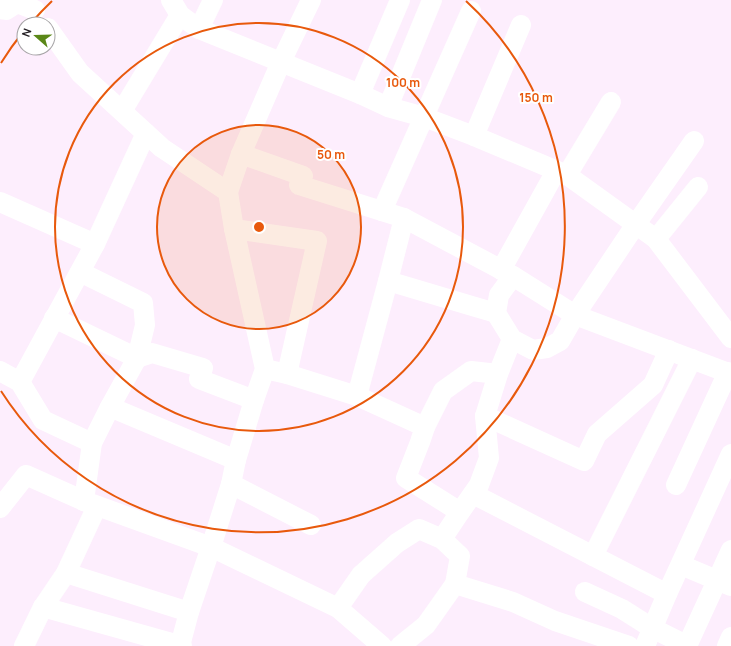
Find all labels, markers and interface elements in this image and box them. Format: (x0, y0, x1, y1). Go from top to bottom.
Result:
north arrow (16, 16, 56, 56)
text: N (18, 26, 35, 39)
text: 100 m (386, 74, 420, 91)
text: 150 m (519, 89, 553, 106)
text: 50 m (317, 146, 345, 163)
centre of rings (252, 220, 266, 234)

